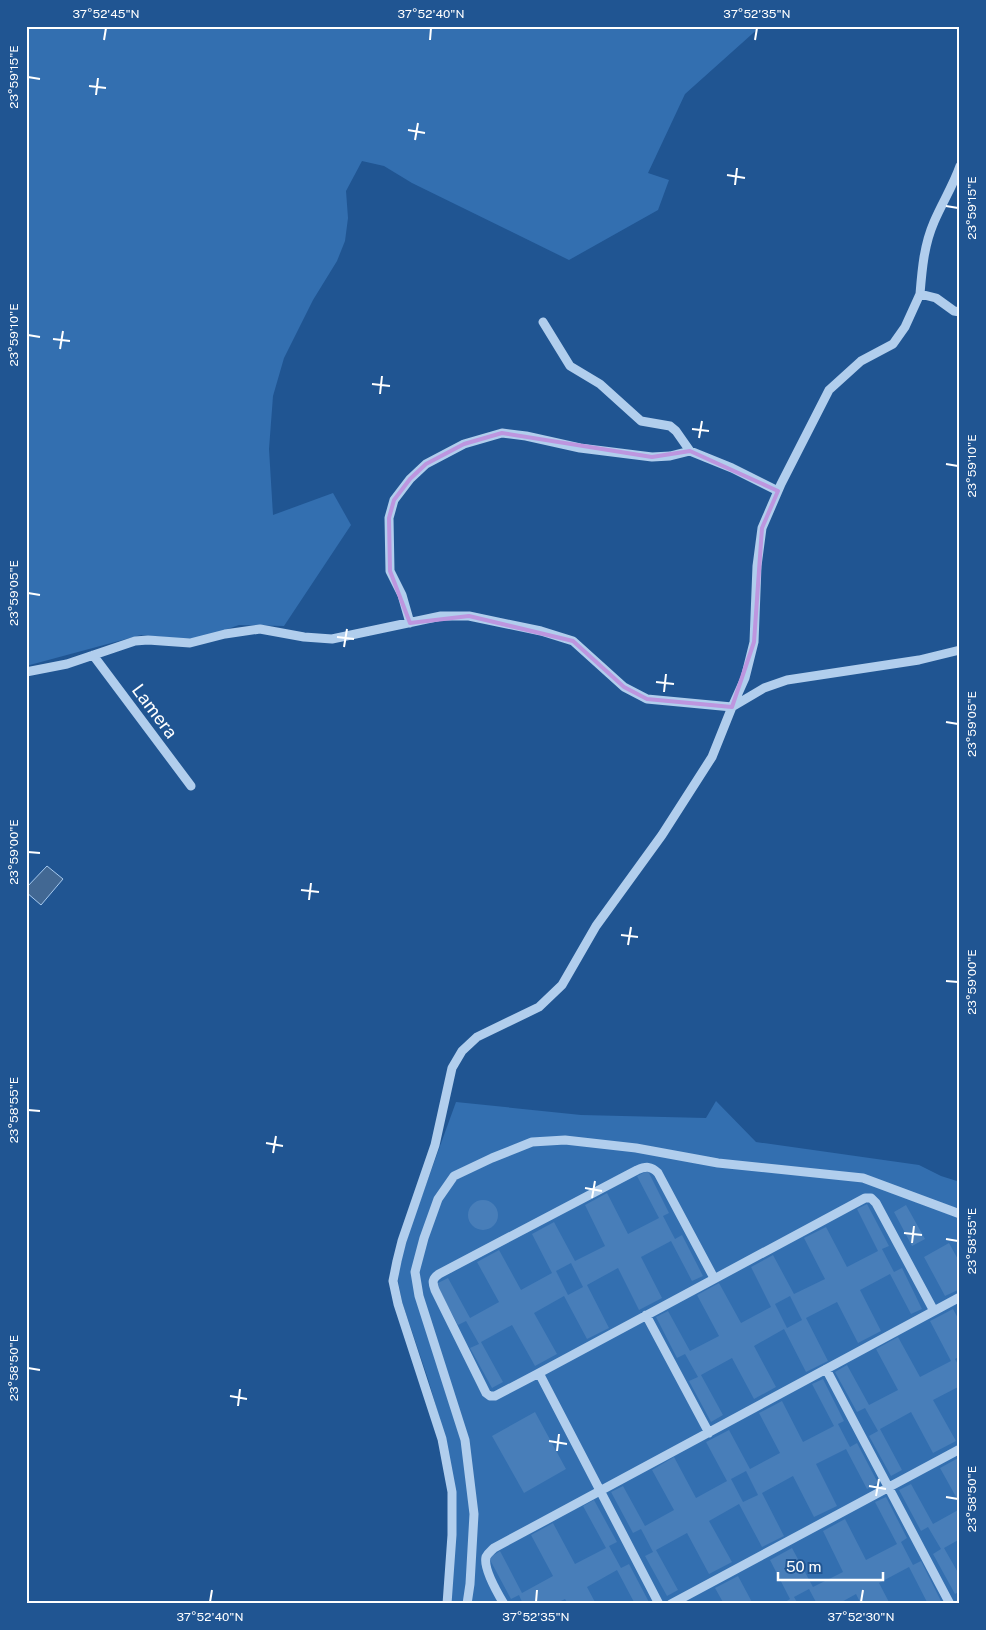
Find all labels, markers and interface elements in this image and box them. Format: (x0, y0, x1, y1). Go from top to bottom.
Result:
text: 37°52'45"N (72, 7, 140, 21)
text: 37°52'40"N (398, 7, 464, 21)
text: 37°52'35"N (723, 7, 791, 21)
text: 23°59'15"E (7, 45, 21, 109)
text: 23°59'15"E (965, 176, 979, 240)
text: 23°59'10"E (7, 303, 21, 367)
text: 23°59'10"E (965, 434, 979, 498)
text: 23°59'05"E (7, 560, 21, 626)
street label: Lamera (128, 680, 182, 742)
text: 23°59'05"E (965, 691, 979, 757)
text: 23°59'00"E (7, 819, 21, 885)
text: 23°59'00"E (965, 949, 979, 1015)
text: 23°58'55"E (7, 1077, 21, 1143)
text: 23°58'55"E (965, 1208, 979, 1274)
text: 23°58'50"E (7, 1335, 21, 1401)
text: 23°58'50"E (965, 1466, 979, 1532)
scale bar (778, 1550, 884, 1582)
text: 50 m (786, 1558, 821, 1575)
text: 37°52'40"N (177, 1610, 243, 1624)
text: 37°52'35"N (502, 1610, 570, 1624)
text: 37°52'30"N (828, 1610, 894, 1624)

